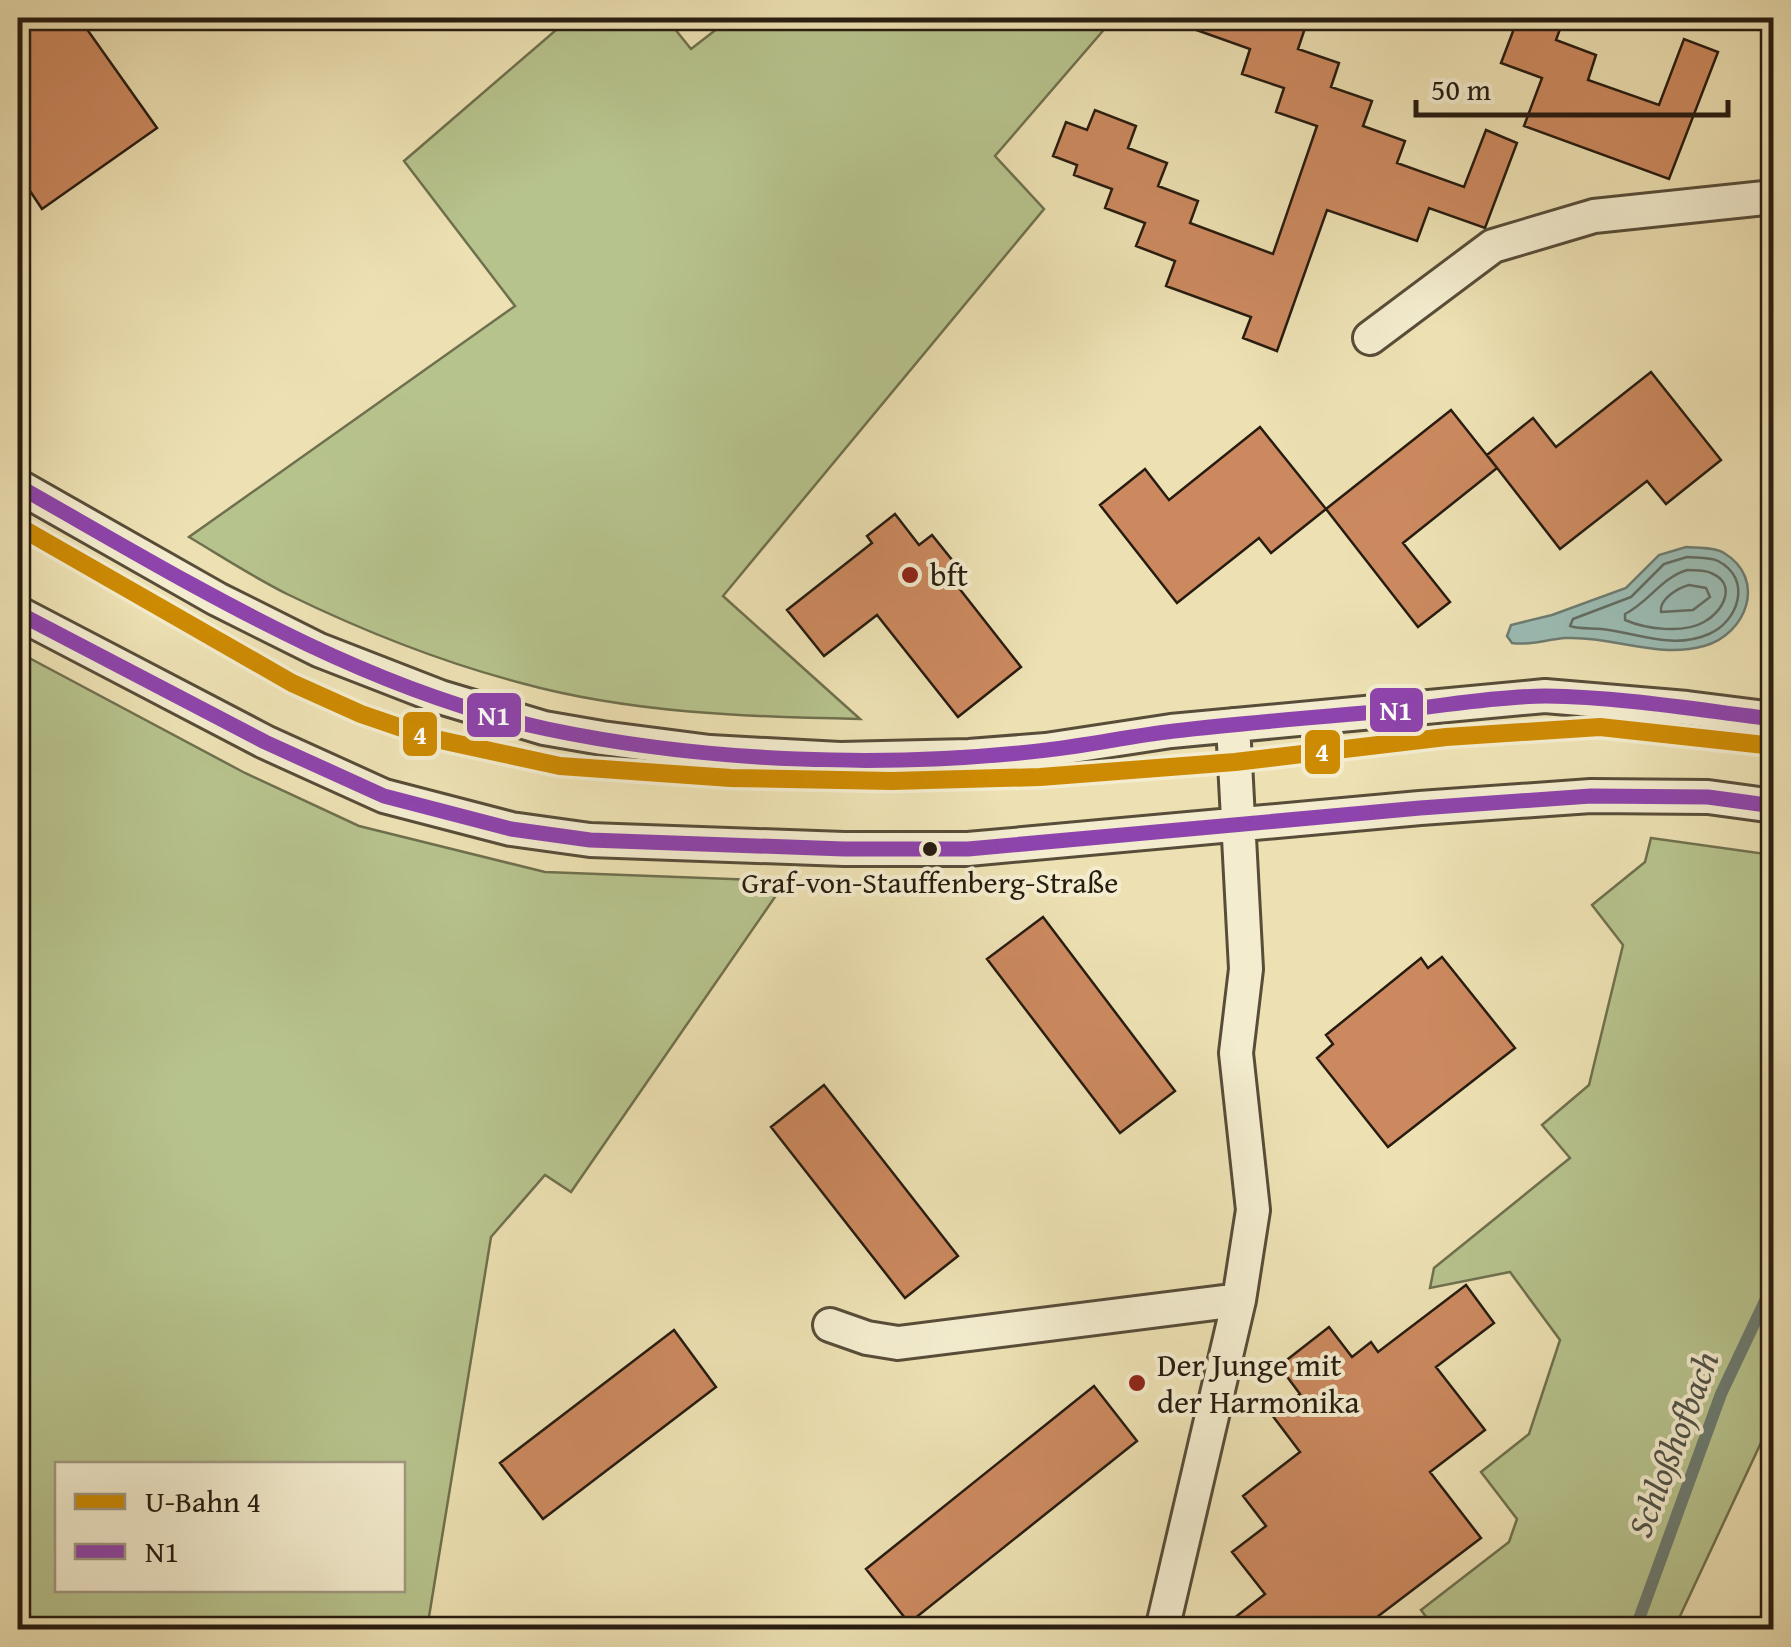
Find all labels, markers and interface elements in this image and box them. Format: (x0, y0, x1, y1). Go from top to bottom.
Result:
scale bar (1416, 55, 1728, 117)
text: 50 m (1431, 67, 1491, 111)
place label: bft (930, 551, 968, 598)
marker: bft (899, 564, 921, 586)
line badge: N1 (1368, 686, 1425, 734)
text: N1 (1379, 689, 1413, 730)
line badge: N1 (465, 691, 523, 739)
text: N1 (477, 694, 511, 735)
line badge: 4 (401, 710, 439, 758)
text: 4 (413, 713, 427, 754)
line badge: 4 (1303, 728, 1342, 776)
text: 4 (1315, 730, 1329, 771)
marker: Graf-von-Stauffenberg-Straße (920, 839, 940, 859)
place label: Graf-von-Stauffenberg-Straße (742, 860, 1118, 904)
place label: Der Junge mit der Harmonika (1157, 1341, 1360, 1425)
water label: Schloßhofbach (1614, 1344, 1731, 1544)
marker: Der Junge mit der Harmonika (1126, 1372, 1148, 1394)
legend (55, 1462, 405, 1592)
text: U-Bahn 4 (145, 1479, 261, 1523)
text: N1 (145, 1529, 179, 1573)

